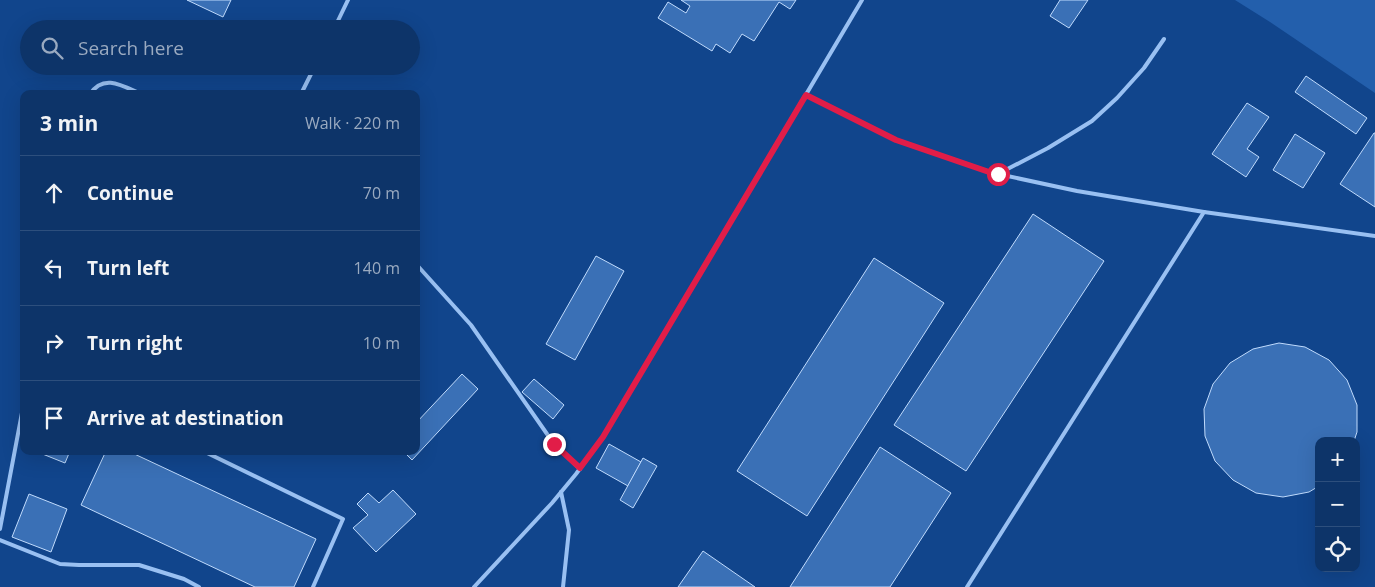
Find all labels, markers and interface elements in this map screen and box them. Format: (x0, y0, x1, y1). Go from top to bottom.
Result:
search box (20, 20, 420, 75)
icon: search (38, 34, 66, 62)
text: Search here (78, 35, 184, 61)
text: 3 min (40, 109, 98, 137)
text: Walk · 220 m (305, 112, 400, 134)
route start (987, 163, 1010, 186)
icon: ahead (40, 179, 68, 207)
text: Continue (87, 180, 174, 206)
text: 70 m (363, 182, 400, 204)
icon: left (40, 254, 68, 282)
text: Turn left (87, 255, 169, 281)
text: 140 m (354, 257, 400, 279)
icon: right (40, 329, 68, 357)
text: Turn right (87, 330, 182, 356)
text: 10 m (363, 332, 400, 354)
icon: arrive (40, 404, 68, 432)
text: Arrive at destination (87, 405, 284, 431)
route end (543, 433, 566, 456)
map controls (1315, 437, 1360, 572)
button: + (1315, 437, 1360, 482)
button: − (1315, 482, 1360, 527)
button: locate (1315, 527, 1360, 572)

